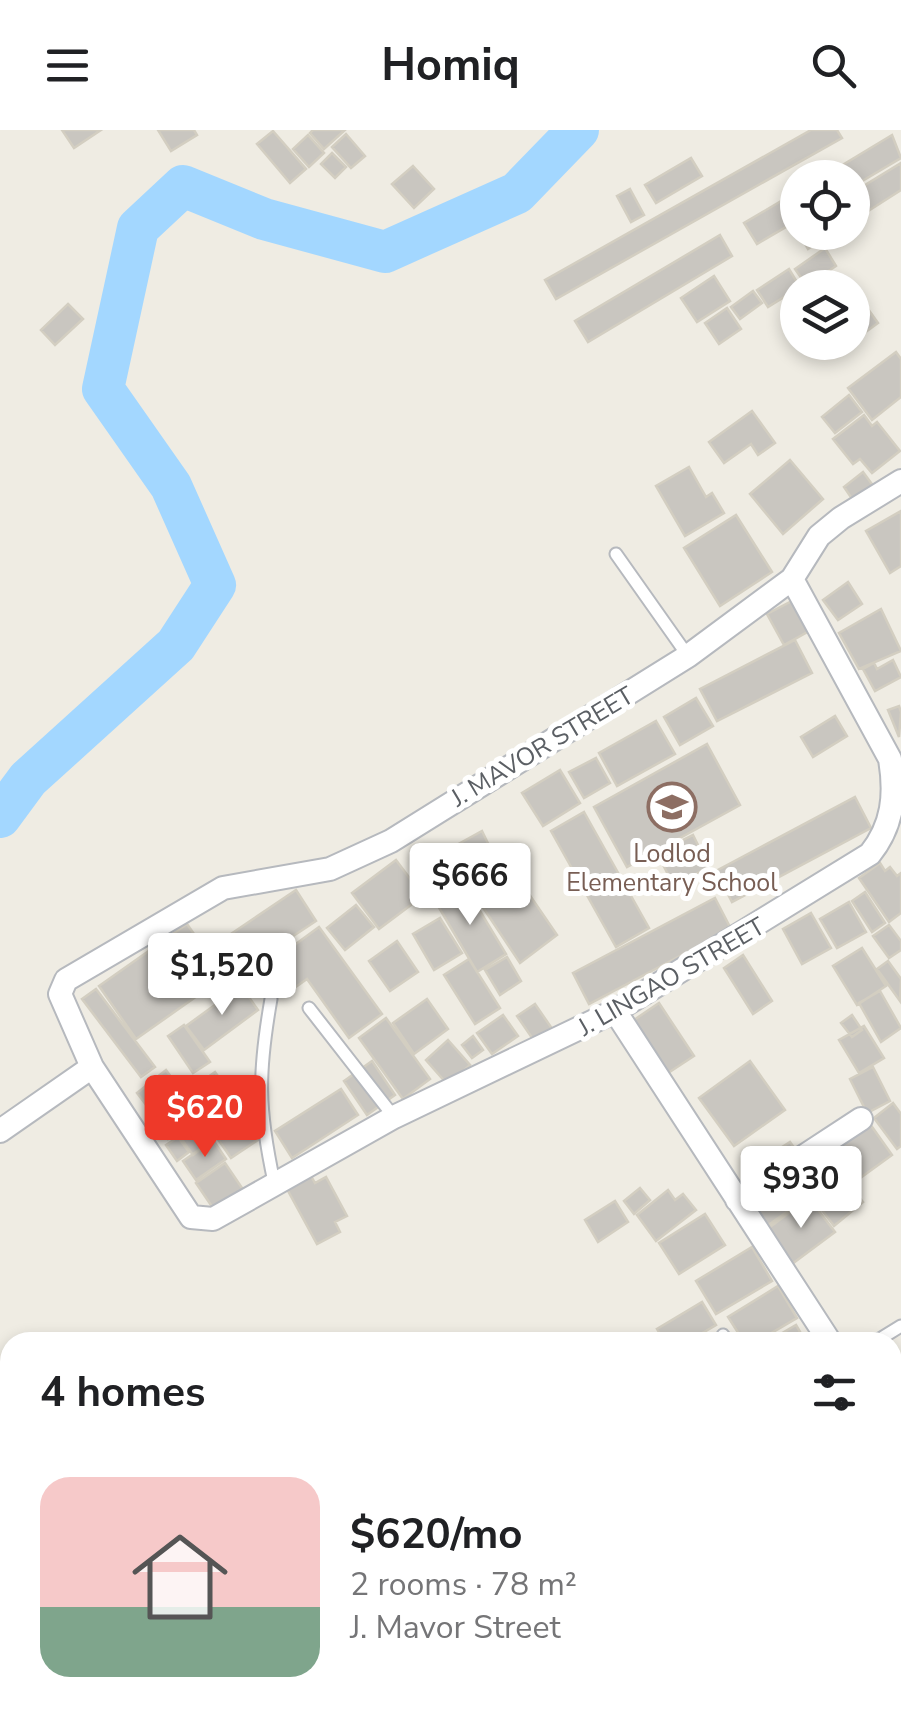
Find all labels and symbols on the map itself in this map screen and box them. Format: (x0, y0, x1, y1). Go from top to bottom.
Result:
street label: J. MAVOR STREET (444, 679, 640, 815)
school or university icon: Lodlod Elementary School (646, 781, 698, 833)
place label: Lodlod Elementary School (566, 837, 778, 900)
pin: $666 (411, 843, 529, 928)
street label: J. LINGAO STREET (571, 909, 771, 1045)
pin: $1,520 (141, 933, 303, 1018)
pin: $620 (146, 1075, 264, 1160)
pin: $930 (742, 1146, 860, 1231)

